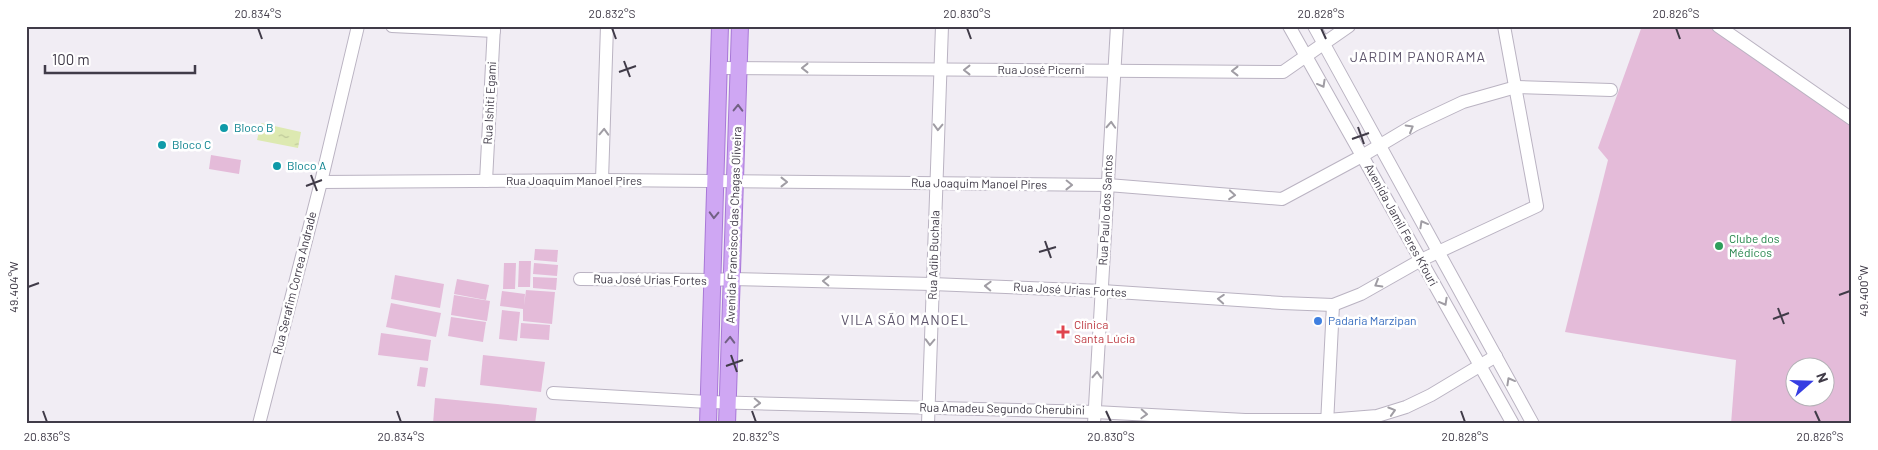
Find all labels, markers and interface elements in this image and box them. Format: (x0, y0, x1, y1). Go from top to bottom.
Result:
text: 20.834°S (234, 6, 282, 20)
text: 20.832°S (589, 6, 636, 20)
text: 20.830°S (943, 6, 991, 20)
text: 20.828°S (1297, 6, 1345, 20)
text: 20.826°S (1653, 6, 1700, 20)
scale bar (45, 42, 195, 74)
district label: JARDIM PANORAMA (1350, 48, 1486, 65)
text: 100 m (52, 50, 90, 68)
street label: Rua Ishiti Egami (480, 61, 498, 145)
street label: Rua José Picerni (997, 62, 1085, 76)
one-way arrow (801, 63, 808, 73)
one-way arrow (963, 65, 970, 75)
one-way arrow (1230, 66, 1238, 76)
one-way arrow (1316, 79, 1326, 88)
one-way arrow (732, 103, 743, 111)
place label: Bloco B (234, 120, 274, 134)
one-way arrow (1106, 121, 1117, 129)
marker: Bloco B (218, 122, 230, 134)
one-way arrow (933, 124, 944, 132)
one-way arrow (1405, 124, 1414, 134)
street label: Avenida Francisco das Chagas Oliveira (723, 126, 743, 324)
one-way arrow (598, 127, 609, 135)
place label: Bloco C (172, 137, 211, 151)
marker: Bloco C (156, 139, 168, 151)
street label: Rua Paulo dos Santos (1095, 154, 1115, 266)
place label: Bloco A (287, 158, 326, 172)
marker: Bloco A (271, 160, 283, 172)
street label: Avenida Jamil Feres Kfouri (1362, 161, 1441, 288)
street label: Rua Joaquim Manoel Pires (506, 173, 642, 187)
street label: Rua Joaquim Manoel Pires (911, 175, 1047, 191)
one-way arrow (781, 177, 789, 187)
one-way arrow (1066, 180, 1074, 190)
one-way arrow (1228, 189, 1236, 200)
street label: Rua Serafim Correa Andrade (269, 210, 319, 356)
street label: Rua Adib Buchala (924, 210, 942, 300)
one-way arrow (709, 212, 719, 219)
one-way arrow (1419, 220, 1429, 229)
place label: Clube dos Médicos (1729, 231, 1780, 259)
marker: Clube dos Médicos (1713, 240, 1725, 252)
text: 49.404°W (6, 261, 20, 313)
text: 49.400°W (1856, 265, 1870, 317)
street label: Rua José Urias Fortes (593, 271, 707, 287)
one-way arrow (822, 276, 830, 287)
one-way arrow (1375, 278, 1384, 288)
street label: Rua José Urias Fortes (1013, 279, 1127, 299)
one-way arrow (984, 281, 992, 292)
one-way arrow (1216, 294, 1224, 305)
one-way arrow (1438, 297, 1448, 306)
district label: VILA SÃO MANOEL (841, 311, 969, 328)
place label: Padaria Marzipan (1328, 313, 1417, 327)
marker: Padaria Marzipan (1312, 315, 1324, 327)
place label: Clínica Santa Lúcia (1074, 317, 1135, 345)
marker: Clínica Santa Lúcia (1056, 325, 1070, 339)
one-way arrow (724, 336, 735, 344)
one-way arrow (925, 339, 936, 347)
north arrow (1786, 358, 1836, 408)
text: N (1813, 370, 1832, 385)
one-way arrow (1091, 371, 1102, 379)
one-way arrow (1506, 377, 1516, 386)
one-way arrow (754, 398, 761, 408)
street label: Rua Amadeu Segundo Cherubini (919, 400, 1085, 416)
one-way arrow (1388, 406, 1396, 416)
one-way arrow (1140, 409, 1148, 420)
text: 20.836°S (24, 429, 70, 443)
text: 20.834°S (377, 429, 425, 443)
text: 20.832°S (733, 429, 780, 443)
text: 20.830°S (1087, 429, 1135, 443)
text: 20.828°S (1441, 429, 1489, 443)
text: 20.826°S (1797, 429, 1844, 443)

